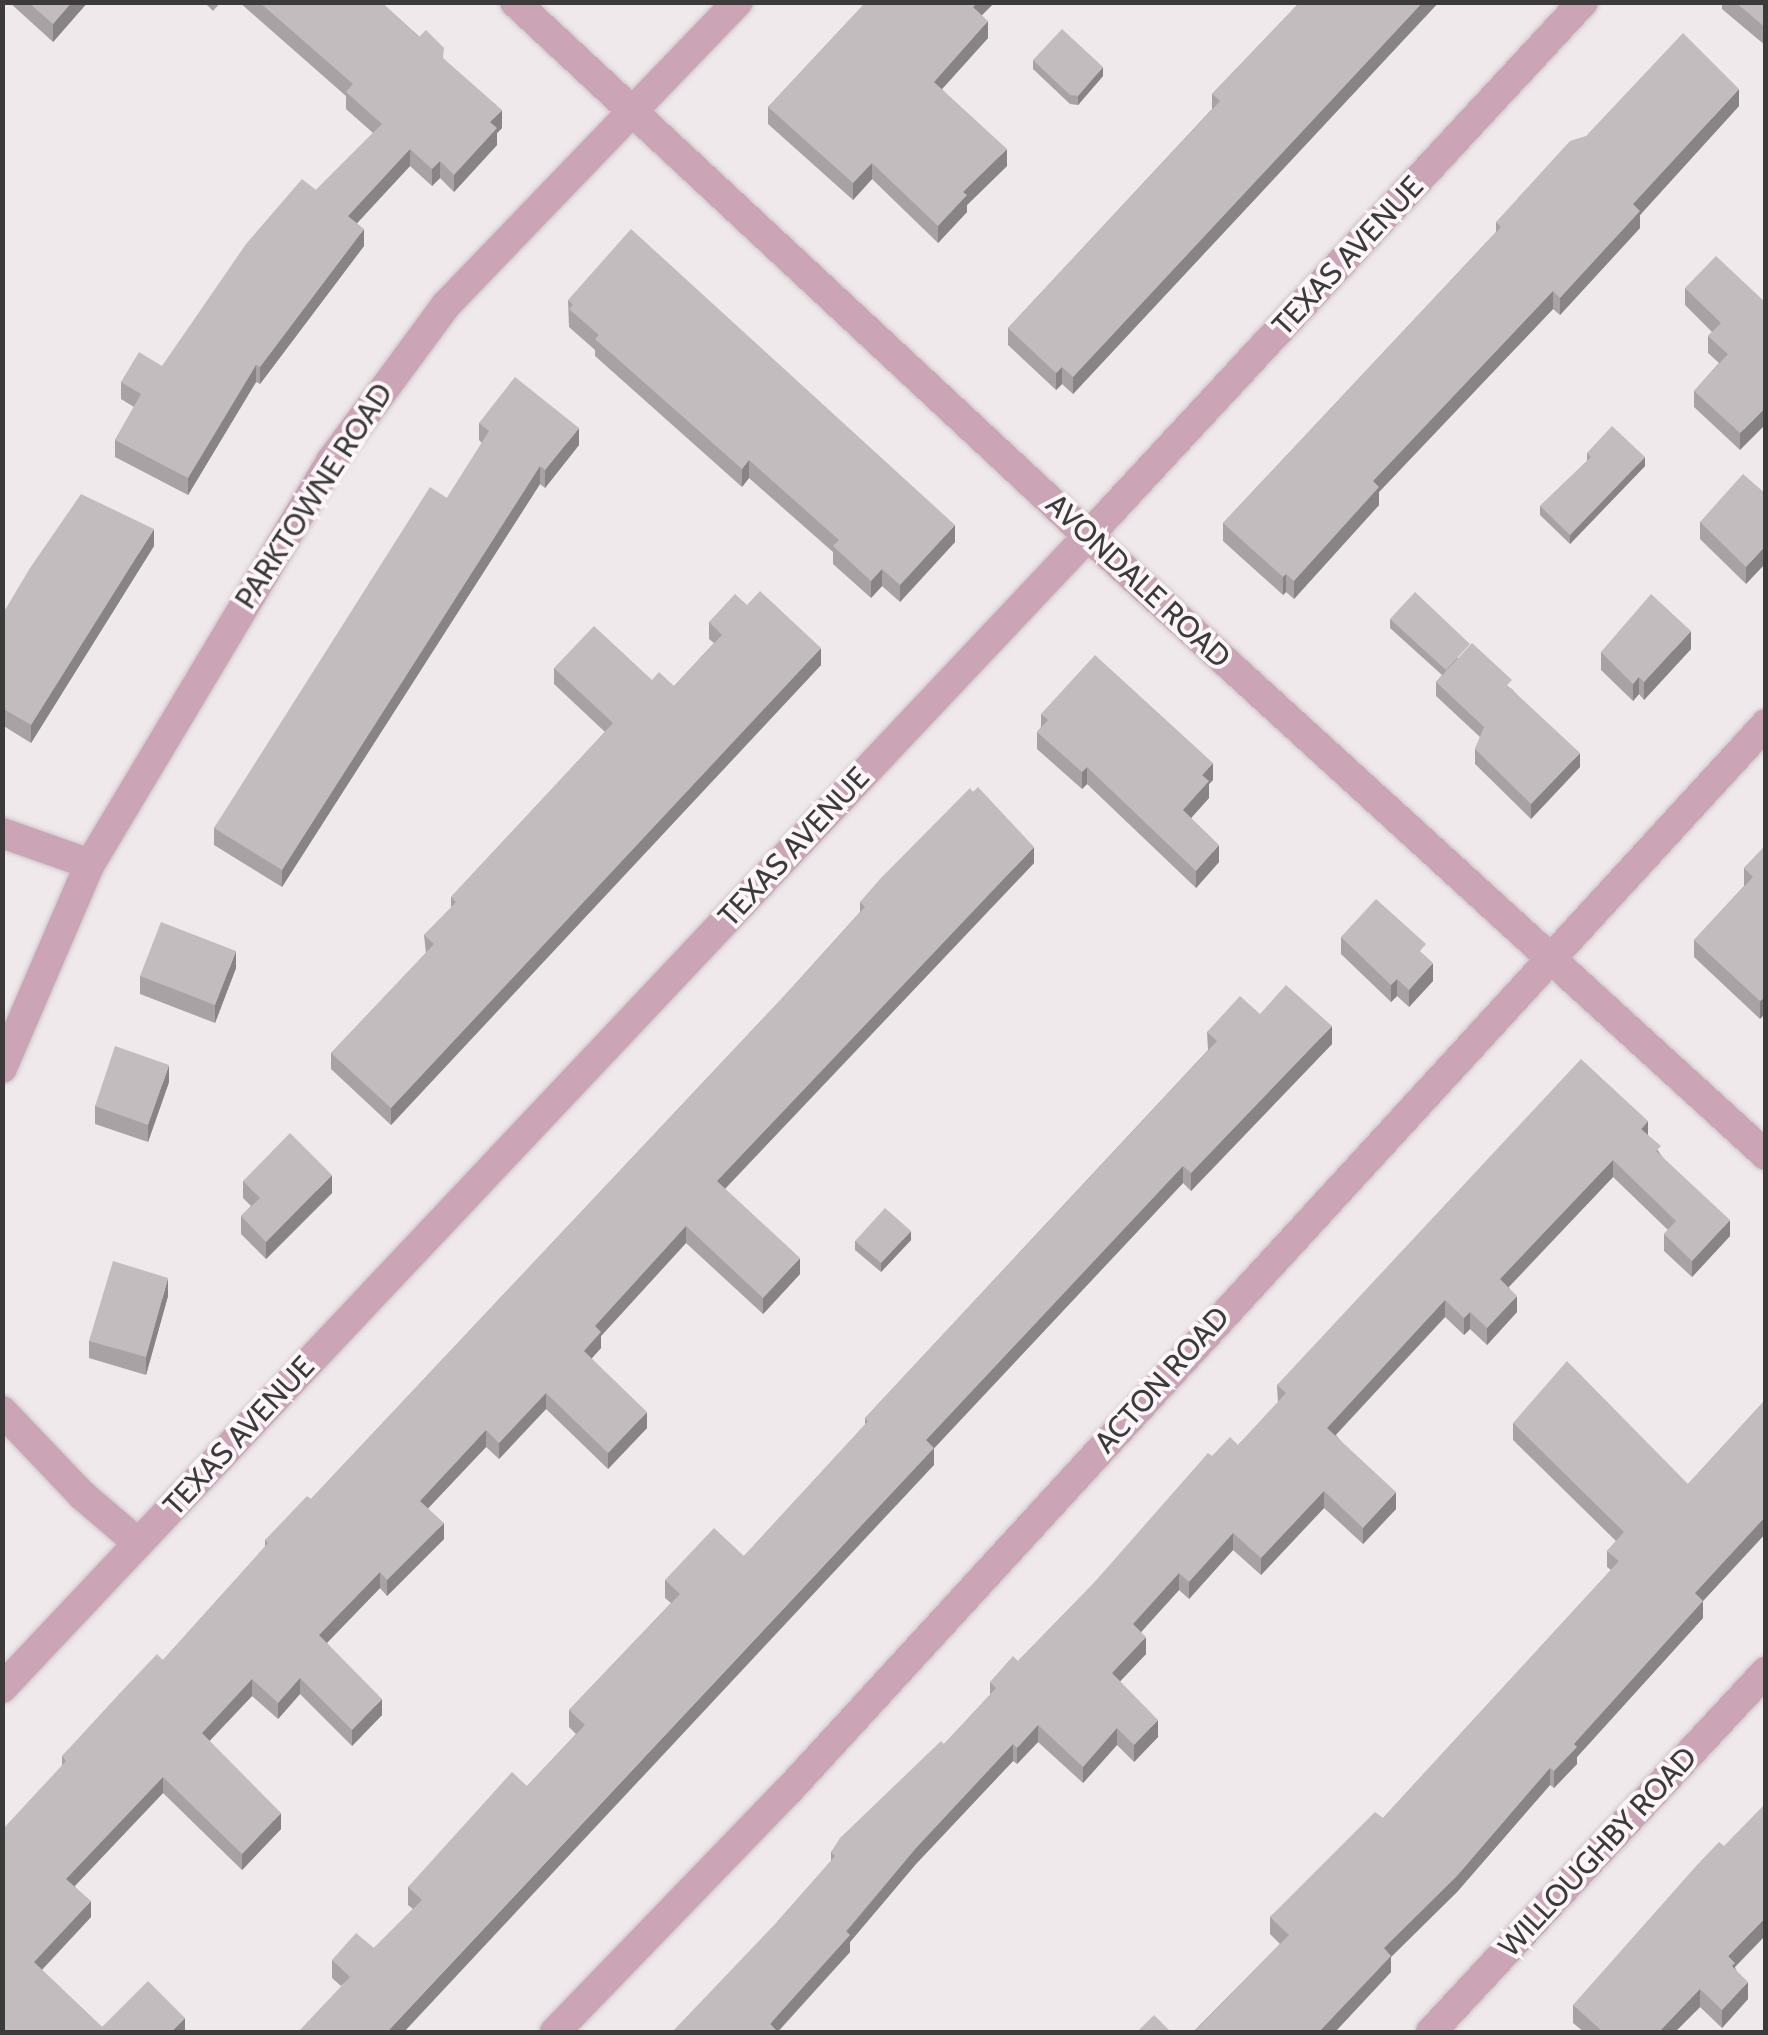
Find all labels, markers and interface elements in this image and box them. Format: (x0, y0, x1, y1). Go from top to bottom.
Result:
street label: TEXAS AVENUE (1265, 169, 1431, 343)
street label: PARKTOWNE ROAD (228, 376, 400, 616)
street label: AVONDALE ROAD (1038, 486, 1238, 676)
street label: TEXAS AVENUE (711, 760, 877, 934)
street label: ACTON ROAD (1087, 1300, 1237, 1460)
street label: TEXAS AVENUE (156, 1349, 322, 1523)
street label: WILLOUGHBY ROAD (1492, 1740, 1704, 1964)

